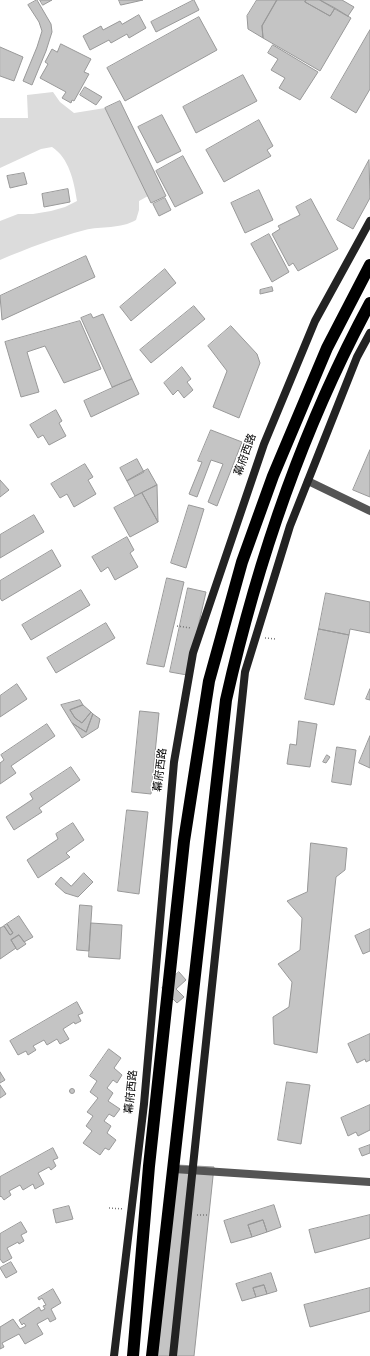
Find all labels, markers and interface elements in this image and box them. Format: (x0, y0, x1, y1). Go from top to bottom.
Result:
street label: 幕府西路 (232, 432, 260, 478)
street label: 幕府西路 (152, 747, 170, 793)
street label: 幕府西路 (123, 1069, 141, 1115)

